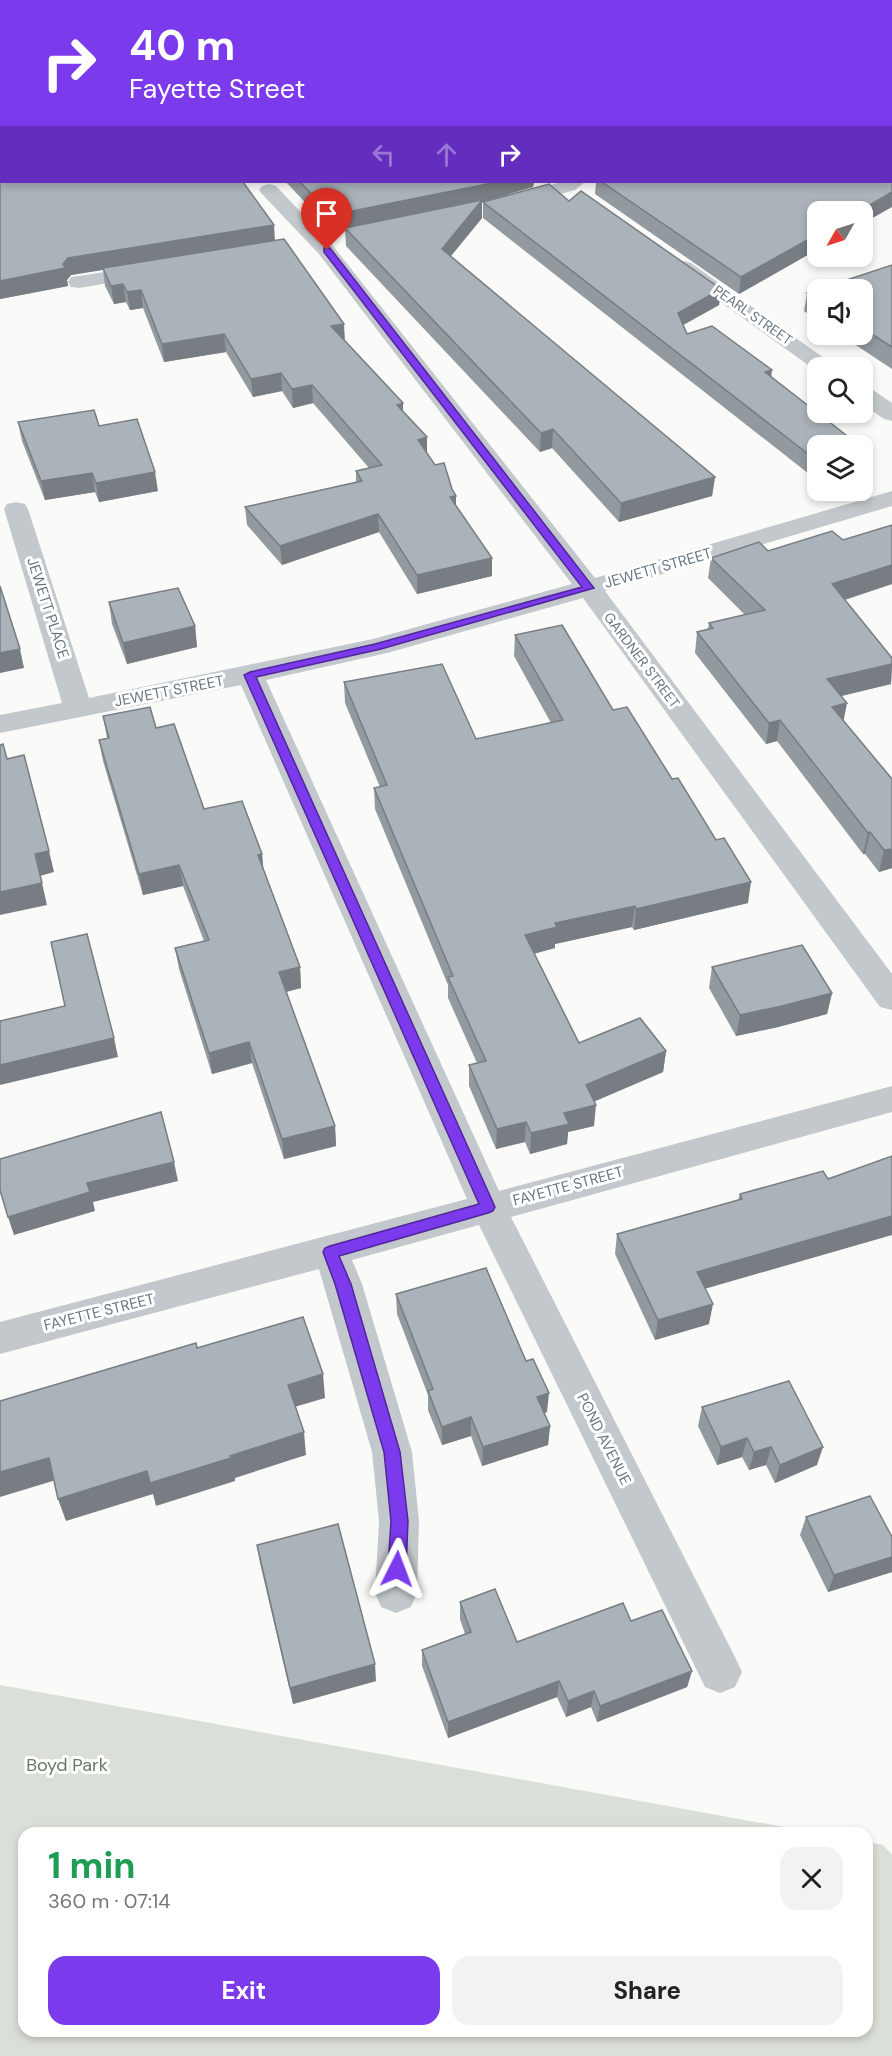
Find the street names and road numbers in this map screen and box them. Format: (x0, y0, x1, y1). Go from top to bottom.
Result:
street label: PEARL STREET (710, 281, 796, 349)
street label: JEWETT STREET (602, 543, 714, 593)
street label: JEWETT PLACE (22, 555, 74, 661)
street label: GARDNER STREET (600, 609, 684, 712)
street label: JEWETT STREET (113, 671, 225, 711)
street label: FAYETTE STREET (511, 1162, 625, 1210)
street label: FAYETTE STREET (42, 1289, 156, 1335)
street label: POND AVENUE (572, 1390, 636, 1488)

